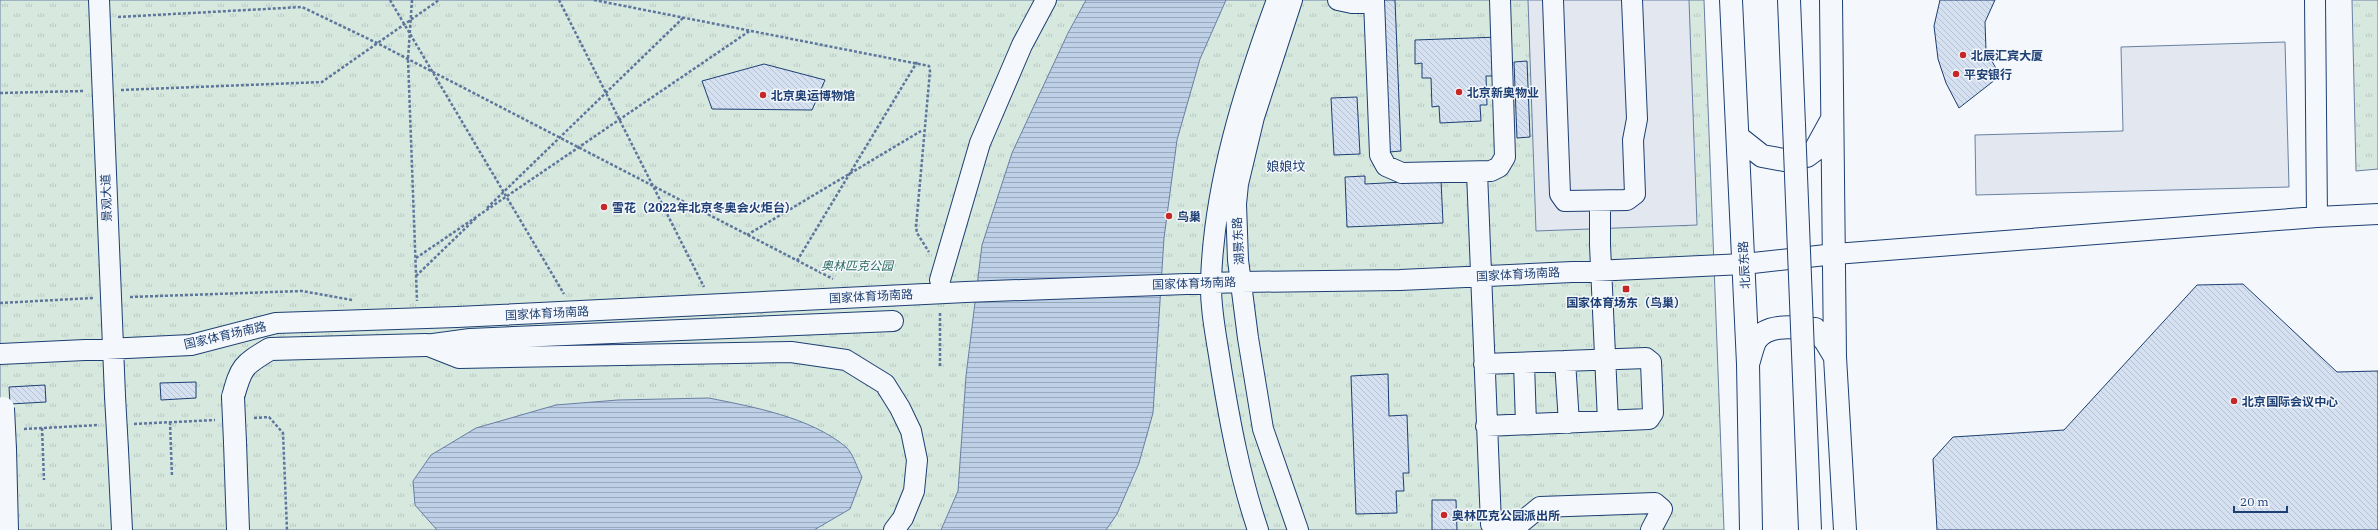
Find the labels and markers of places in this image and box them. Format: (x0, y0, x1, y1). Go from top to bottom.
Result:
place label: 北辰汇宾大厦 (1971, 48, 2043, 63)
marker: 北辰汇宾大厦 (1958, 50, 1968, 60)
place label: 平安银行 (1964, 67, 2012, 82)
marker: 平安银行 (1951, 69, 1961, 79)
place label: 北京新奥物业 (1467, 85, 1539, 100)
marker: 北京新奥物业 (1454, 87, 1464, 97)
place label: 北京奥运博物馆 (771, 88, 855, 103)
marker: 北京奥运博物馆 (758, 90, 768, 100)
place label: 雪花（2022年北京冬奥会火炬台） (612, 200, 797, 215)
marker: 雪花（2022年北京冬奥会火炬台） (599, 202, 609, 212)
place label: 鸟巢 (1177, 209, 1201, 224)
marker: 鸟巢 (1164, 211, 1174, 221)
marker: 国家体育场东（鸟巢） (1621, 284, 1631, 294)
place label: 国家体育场东（鸟巢） (1566, 295, 1686, 310)
place label: 北京国际会议中心 (2242, 394, 2338, 409)
marker: 北京国际会议中心 (2229, 396, 2239, 406)
place label: 奥林匹克公园派出所 (1452, 508, 1560, 523)
marker: 奥林匹克公园派出所 (1439, 510, 1449, 520)

